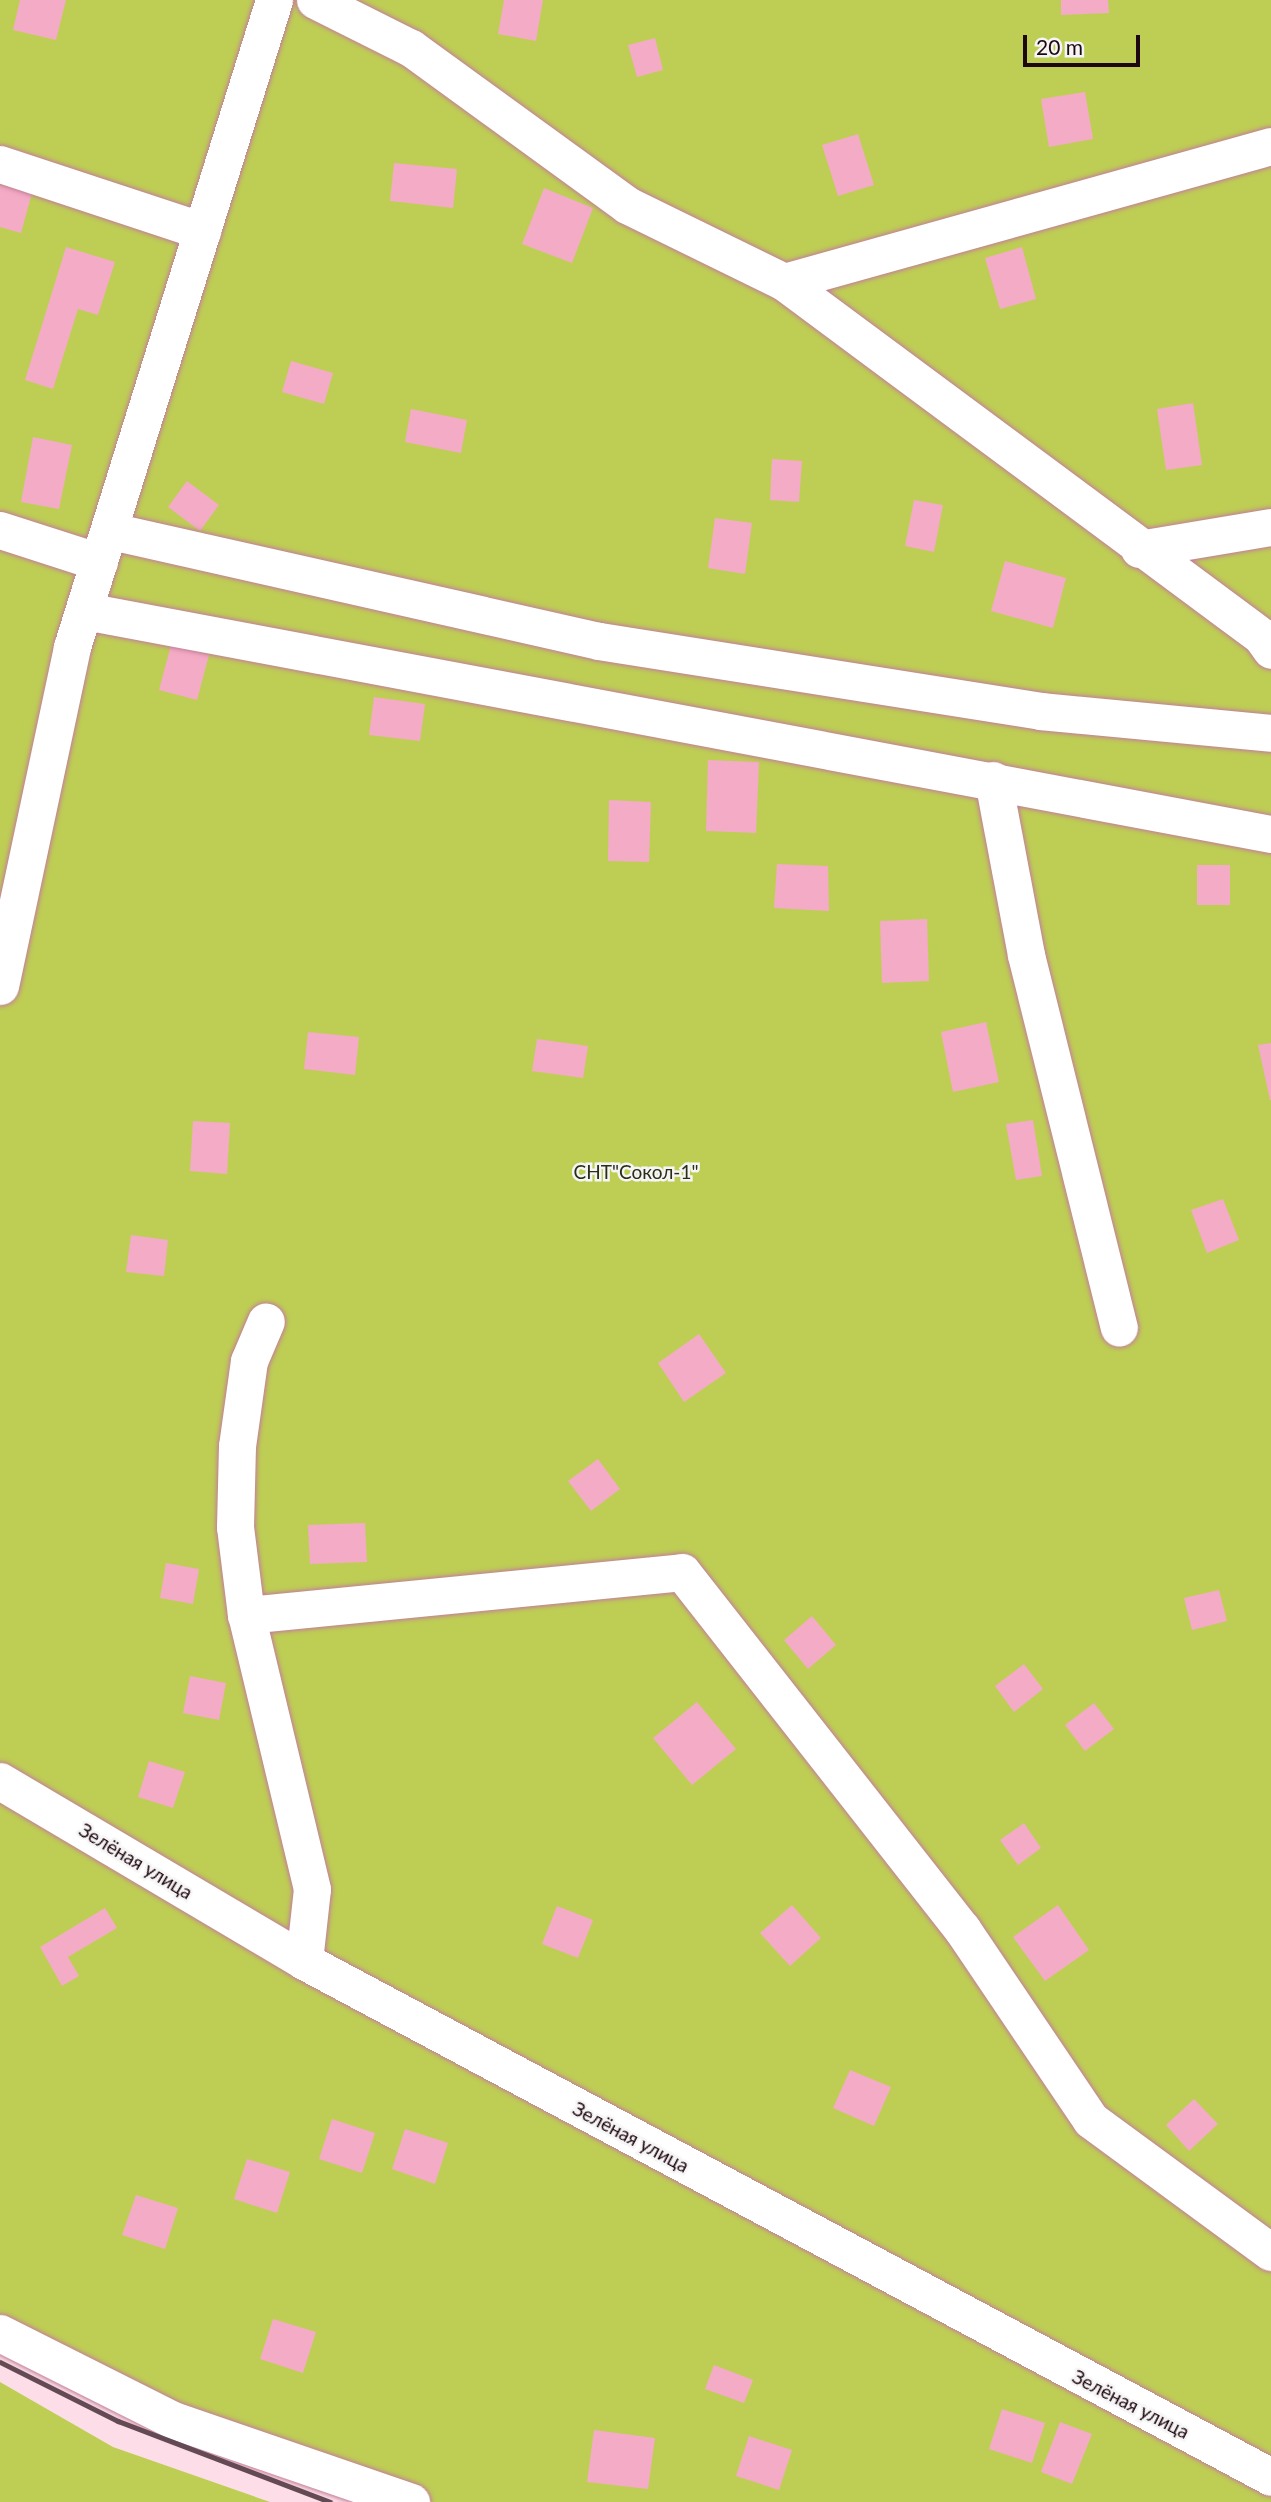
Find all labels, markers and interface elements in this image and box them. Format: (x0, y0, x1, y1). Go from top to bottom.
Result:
scale bar (1026, 21, 1143, 65)
text: 20 m (1036, 34, 1083, 59)
park label: СНТ"Сокол-1" (574, 1161, 698, 1183)
street label: Зелёная улица (75, 1818, 197, 1904)
street label: Зелёная улица (569, 2097, 693, 2177)
street label: Зелёная улица (1069, 2365, 1193, 2443)

